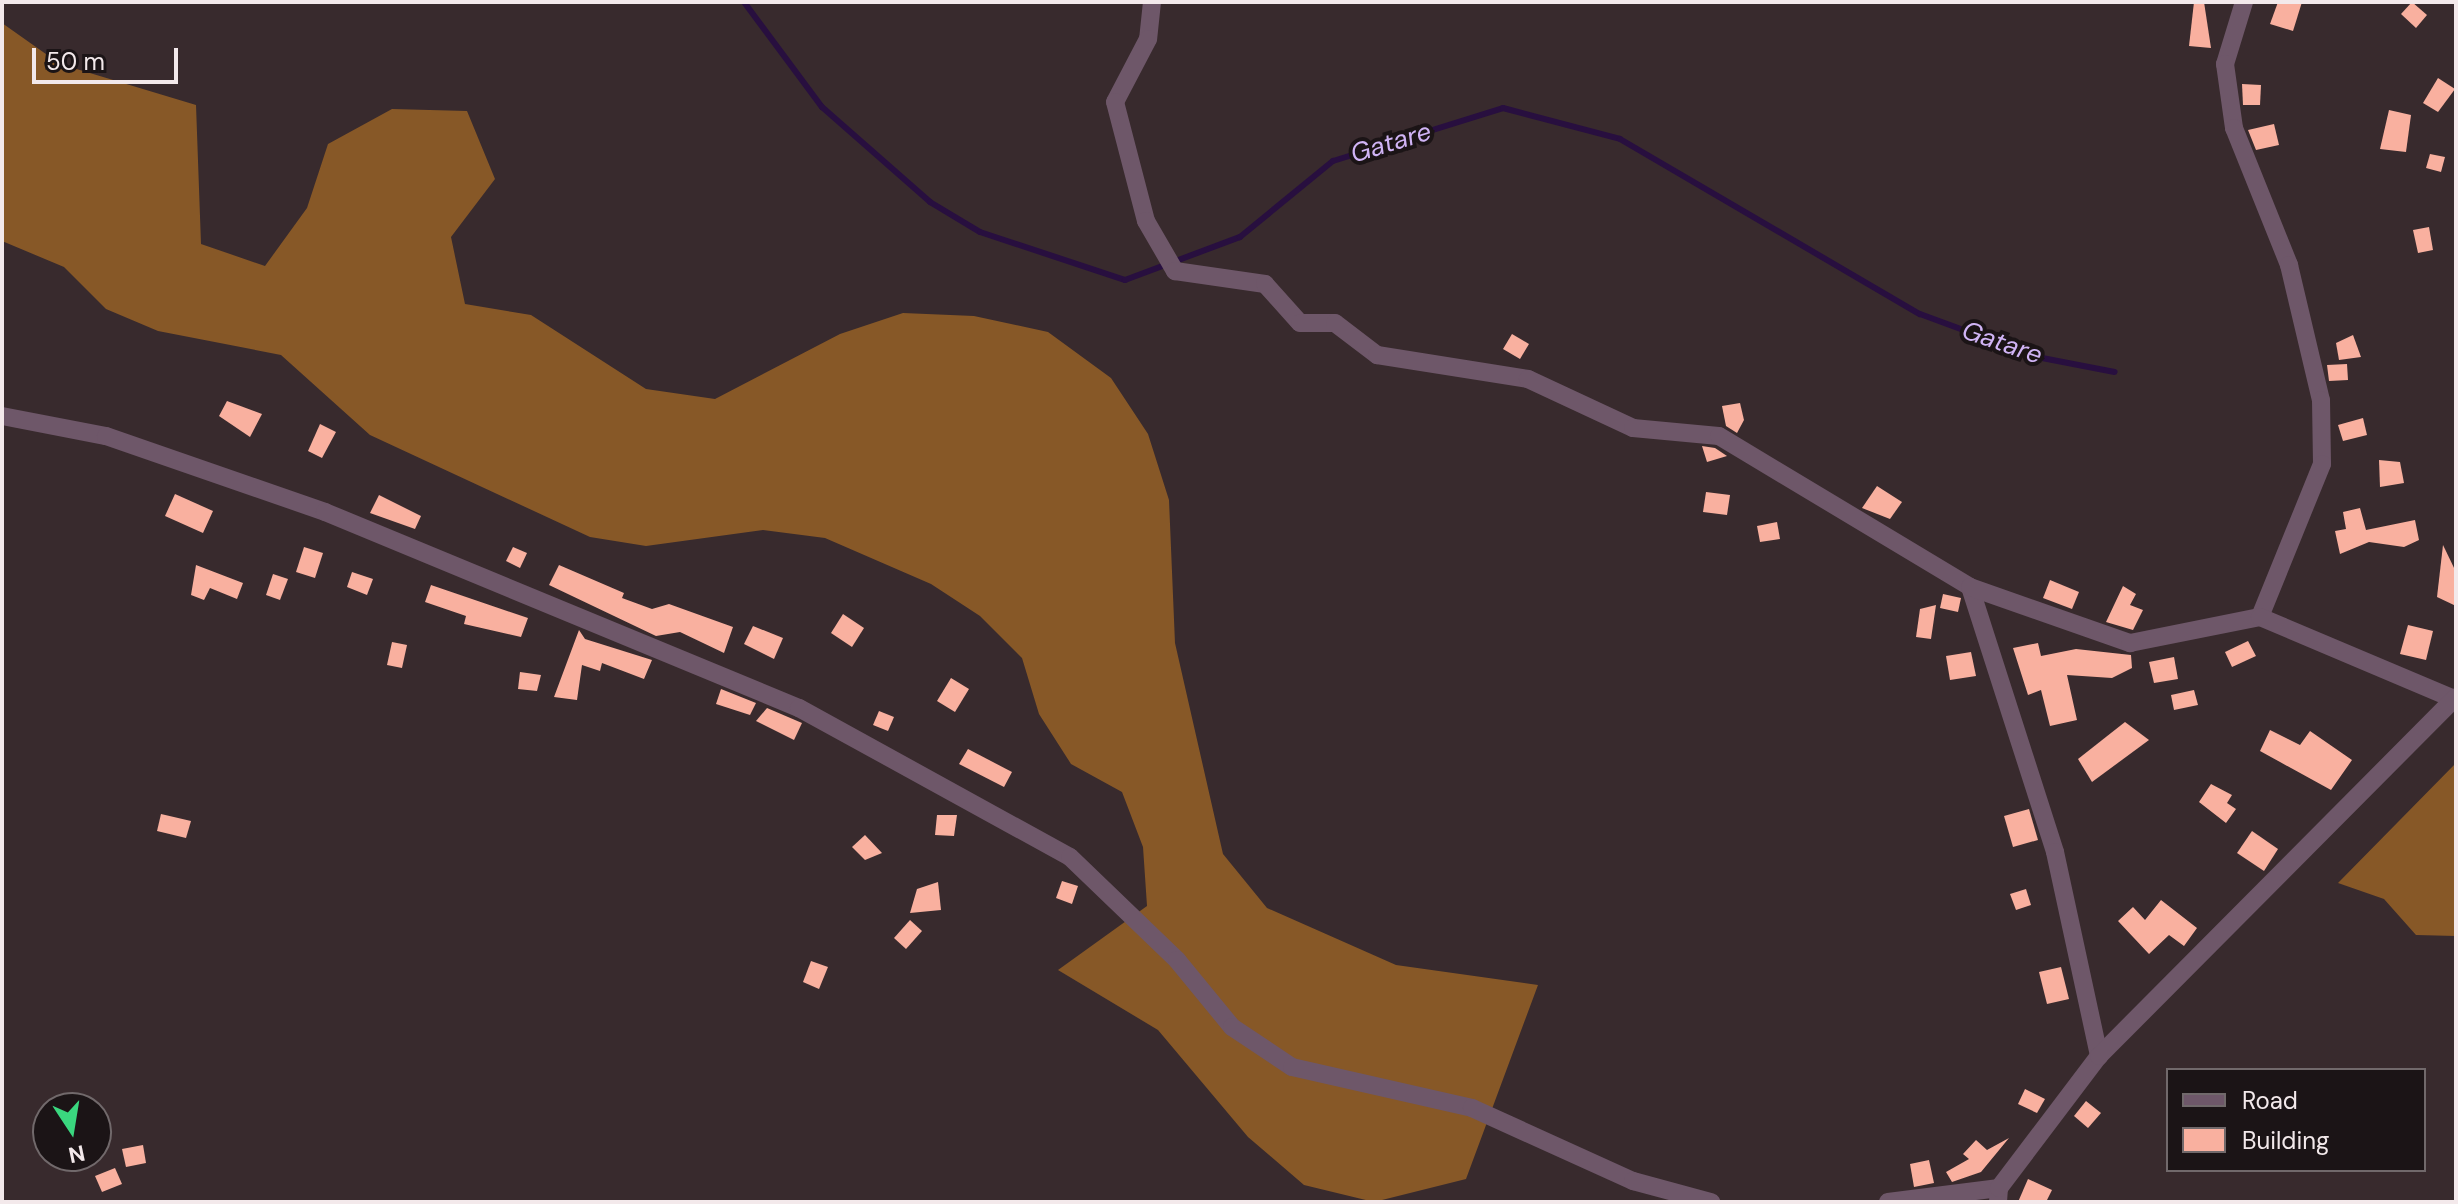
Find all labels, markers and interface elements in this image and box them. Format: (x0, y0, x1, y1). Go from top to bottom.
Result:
scale bar (36, 32, 182, 82)
text: 50 m (46, 46, 105, 77)
water label: Gatare (1347, 116, 1435, 170)
water label: Gatare (1958, 315, 2046, 371)
legend (2166, 1068, 2426, 1172)
text: Road (2242, 1085, 2298, 1116)
north arrow (32, 1092, 112, 1172)
text: Building (2242, 1125, 2329, 1156)
text: N (66, 1138, 88, 1170)

